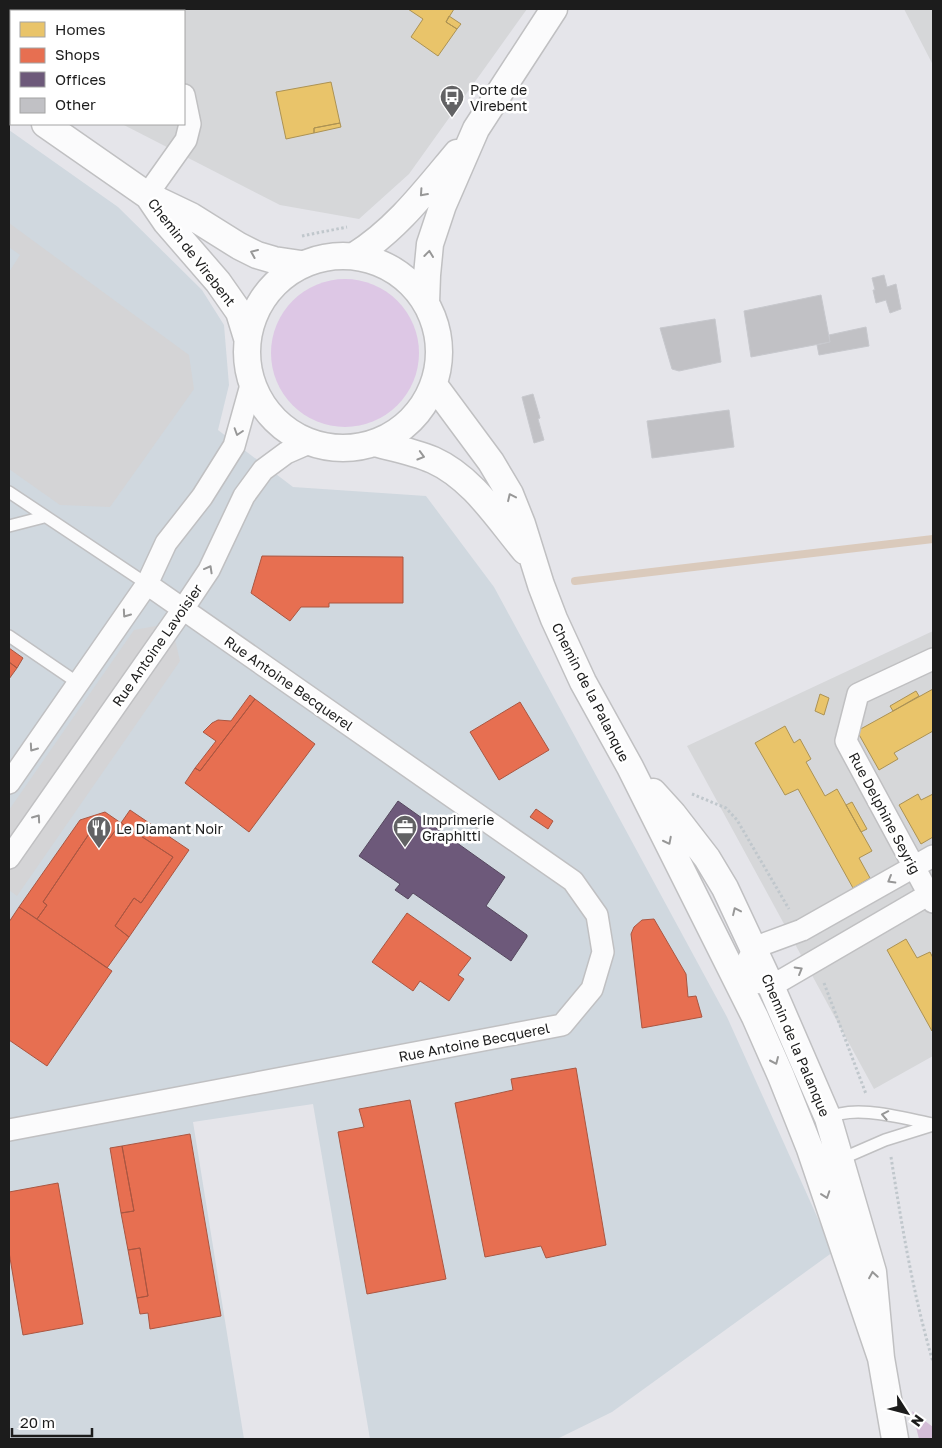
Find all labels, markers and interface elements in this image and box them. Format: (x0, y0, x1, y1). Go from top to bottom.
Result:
legend (10, 10, 185, 125)
text: Homes (55, 20, 105, 38)
text: Shops (55, 45, 100, 63)
text: Offices (55, 70, 106, 88)
place label: Porte de Virebent (470, 81, 527, 114)
bus stop icon: Porte de Virebent (439, 84, 465, 118)
text: Other (55, 95, 96, 113)
one-way arrow (420, 188, 429, 197)
street label: Chemin de Virebent (145, 195, 239, 309)
one-way arrow (250, 248, 259, 259)
one-way arrow (423, 250, 434, 258)
one-way arrow (234, 428, 244, 436)
one-way arrow (417, 451, 425, 461)
one-way arrow (507, 493, 518, 502)
one-way arrow (202, 566, 212, 575)
street label: Rue Antoine Lavoisier (108, 580, 206, 709)
one-way arrow (123, 608, 132, 618)
street label: Chemin de la Palanque (549, 620, 633, 764)
street label: Rue Antoine Becquerel (221, 632, 357, 734)
one-way arrow (30, 742, 39, 751)
street label: Rue Delphine Seyrig (846, 749, 924, 877)
place label: Imprimerie Graphitti (422, 811, 494, 844)
one-way arrow (31, 814, 40, 824)
office icon: Imprimerie Graphitti (392, 814, 418, 848)
restaurant icon: Le Diamant Noir (86, 815, 112, 849)
place label: Le Diamant Noir (116, 820, 224, 837)
one-way arrow (662, 836, 672, 845)
one-way arrow (887, 874, 896, 884)
one-way arrow (732, 907, 742, 916)
one-way arrow (794, 966, 803, 976)
street label: Chemin de la Palanque (758, 971, 834, 1119)
street label: Rue Antoine Becquerel (397, 1019, 551, 1065)
one-way arrow (768, 1056, 779, 1065)
one-way arrow (881, 1110, 890, 1120)
one-way arrow (820, 1191, 830, 1199)
one-way arrow (868, 1271, 878, 1279)
north arrow (882, 1388, 932, 1438)
scale bar (12, 1406, 92, 1438)
text: N (908, 1412, 928, 1430)
text: 20 m (20, 1413, 55, 1431)

